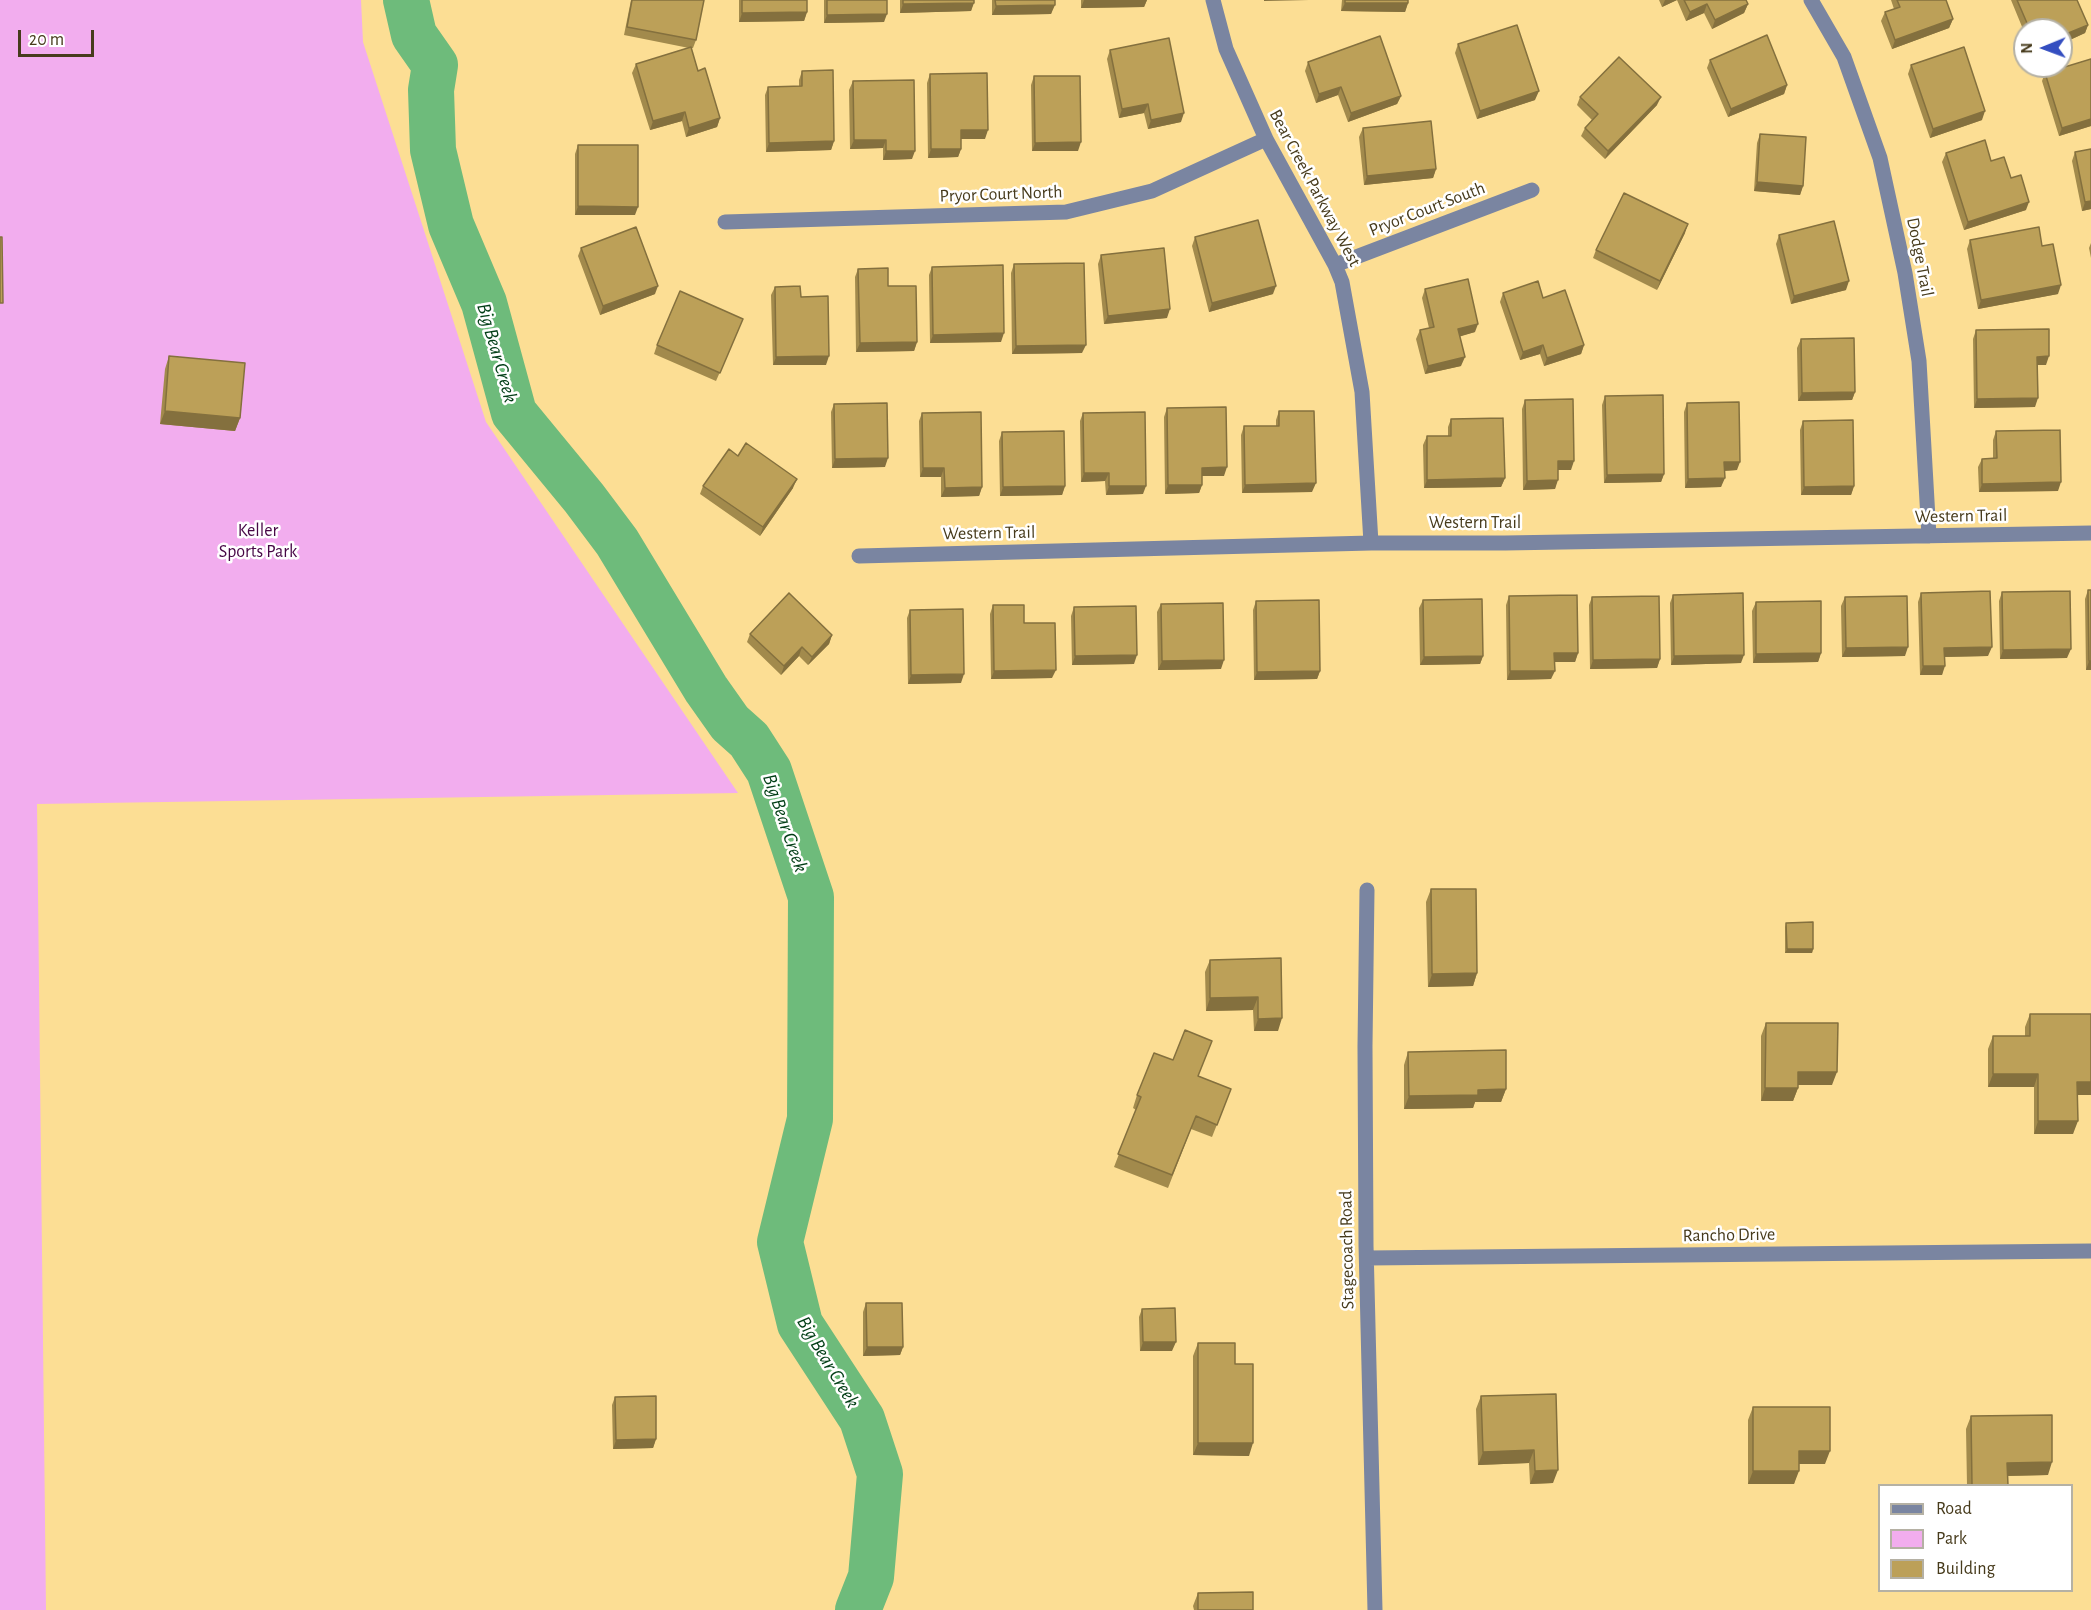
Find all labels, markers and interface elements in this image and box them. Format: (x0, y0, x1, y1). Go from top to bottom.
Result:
scale bar (21, 18, 98, 56)
north arrow (2013, 18, 2073, 78)
text: 20 m (29, 31, 64, 49)
text: N (2019, 43, 2035, 54)
street label: Bear Creek Parkway West (1264, 106, 1366, 270)
street label: Pryor Court South (1366, 177, 1488, 241)
street label: Pryor Court North (939, 181, 1063, 207)
street label: Dodge Trail (1902, 216, 1938, 298)
water label: Big Bear Creek (471, 300, 523, 406)
street label: Western Trail (1915, 504, 2007, 528)
street label: Western Trail (1429, 512, 1521, 534)
park label: Keller Sports Park (219, 520, 297, 562)
street label: Western Trail (943, 521, 1035, 545)
water label: Big Bear Creek (757, 771, 813, 875)
street label: Stagecoach Road (1335, 1190, 1359, 1310)
street label: Rancho Drive (1683, 1223, 1775, 1247)
water label: Big Bear Creek (791, 1312, 865, 1412)
legend (1878, 1484, 2073, 1592)
text: Road (1936, 1500, 1972, 1518)
text: Park (1936, 1530, 1967, 1548)
text: Building (1936, 1560, 1995, 1578)

